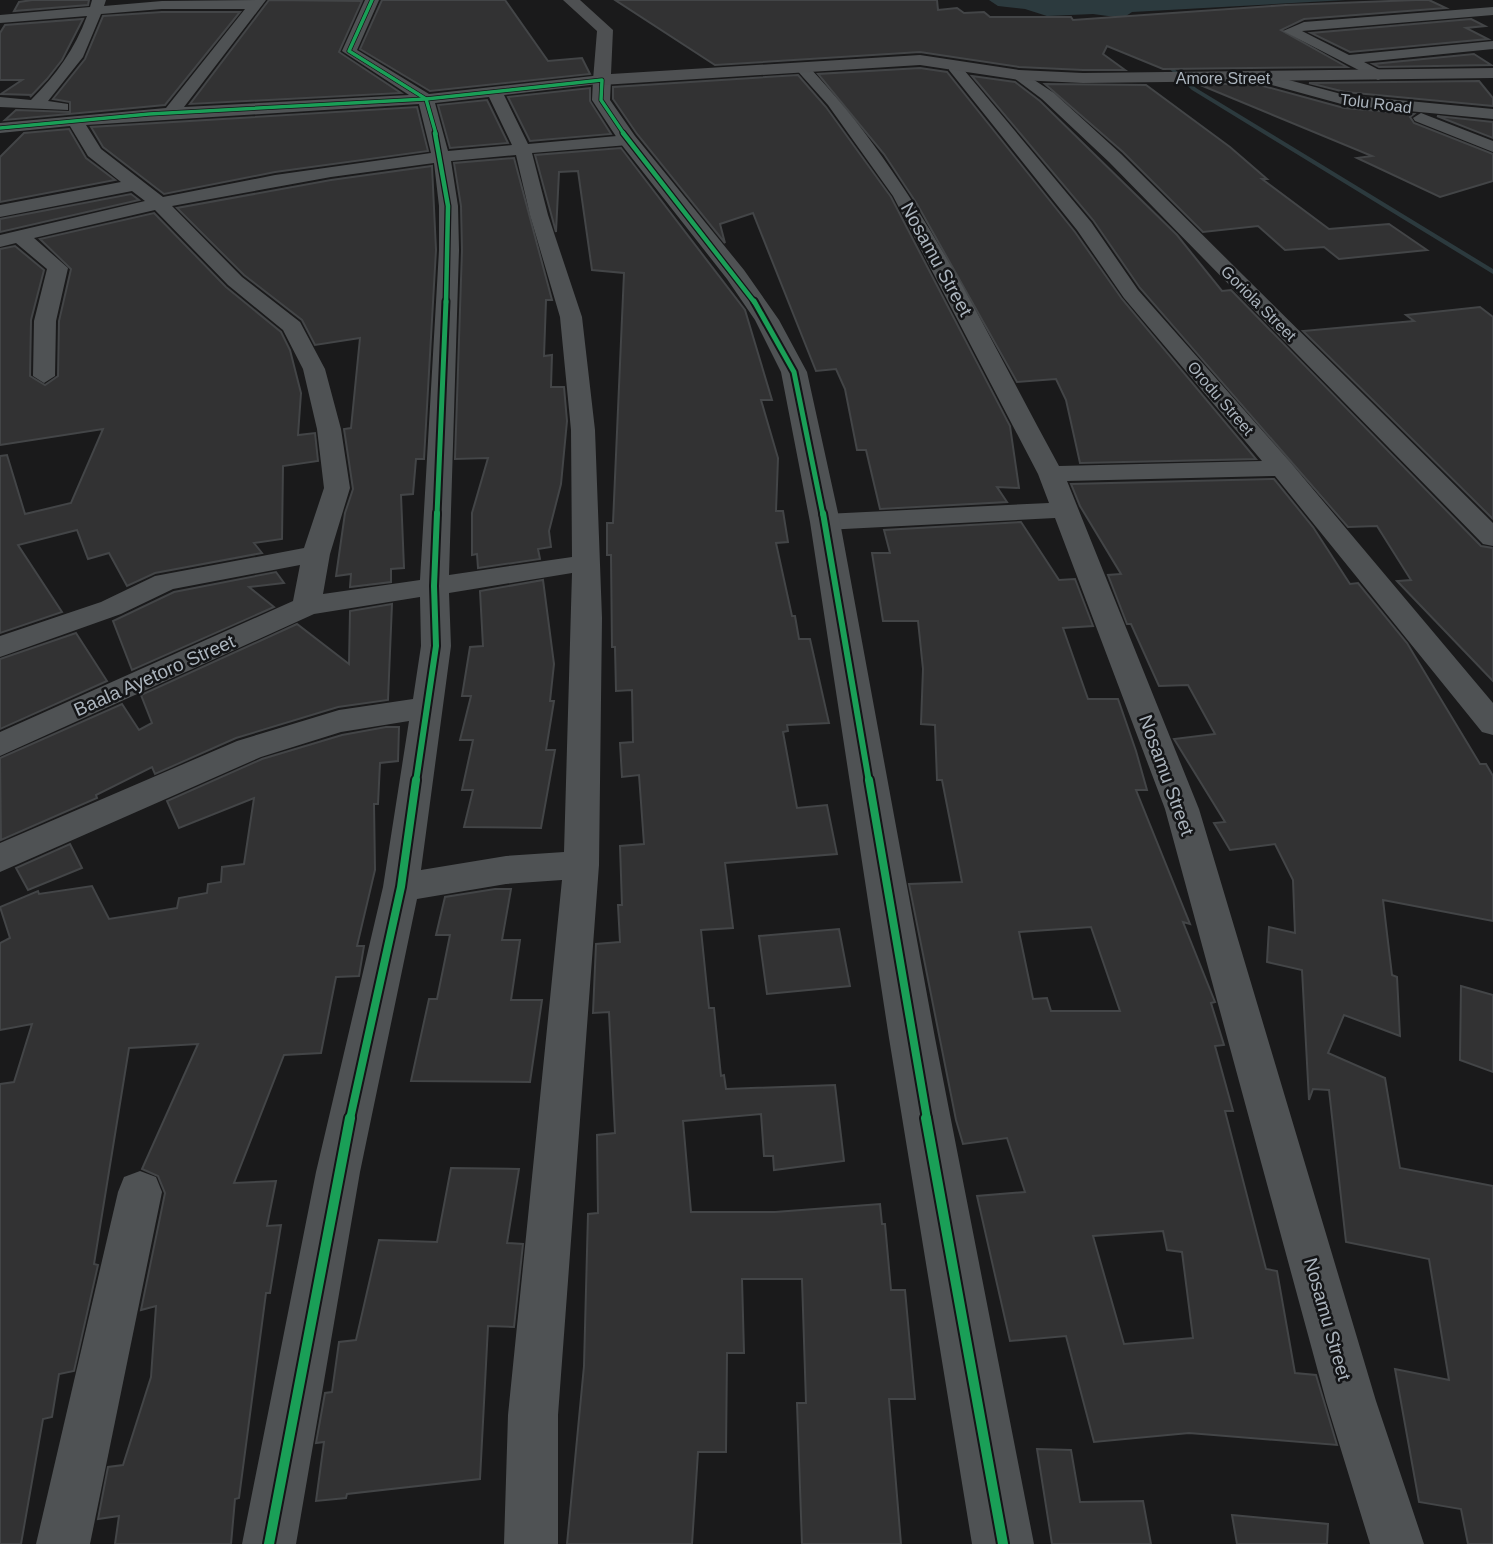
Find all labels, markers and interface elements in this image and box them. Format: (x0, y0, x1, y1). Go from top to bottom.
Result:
street label: Amore Street (1176, 70, 1271, 87)
street label: Tolu Road (1339, 91, 1413, 116)
street label: Nosamu Street (897, 199, 977, 320)
street label: Goriola Street (1218, 262, 1300, 345)
street label: Orodu Street (1184, 358, 1257, 439)
street label: Baala Ayetoro Street (70, 630, 239, 720)
street label: Nosamu Street (1135, 712, 1198, 839)
street label: Nosamu Street (1300, 1255, 1355, 1384)

